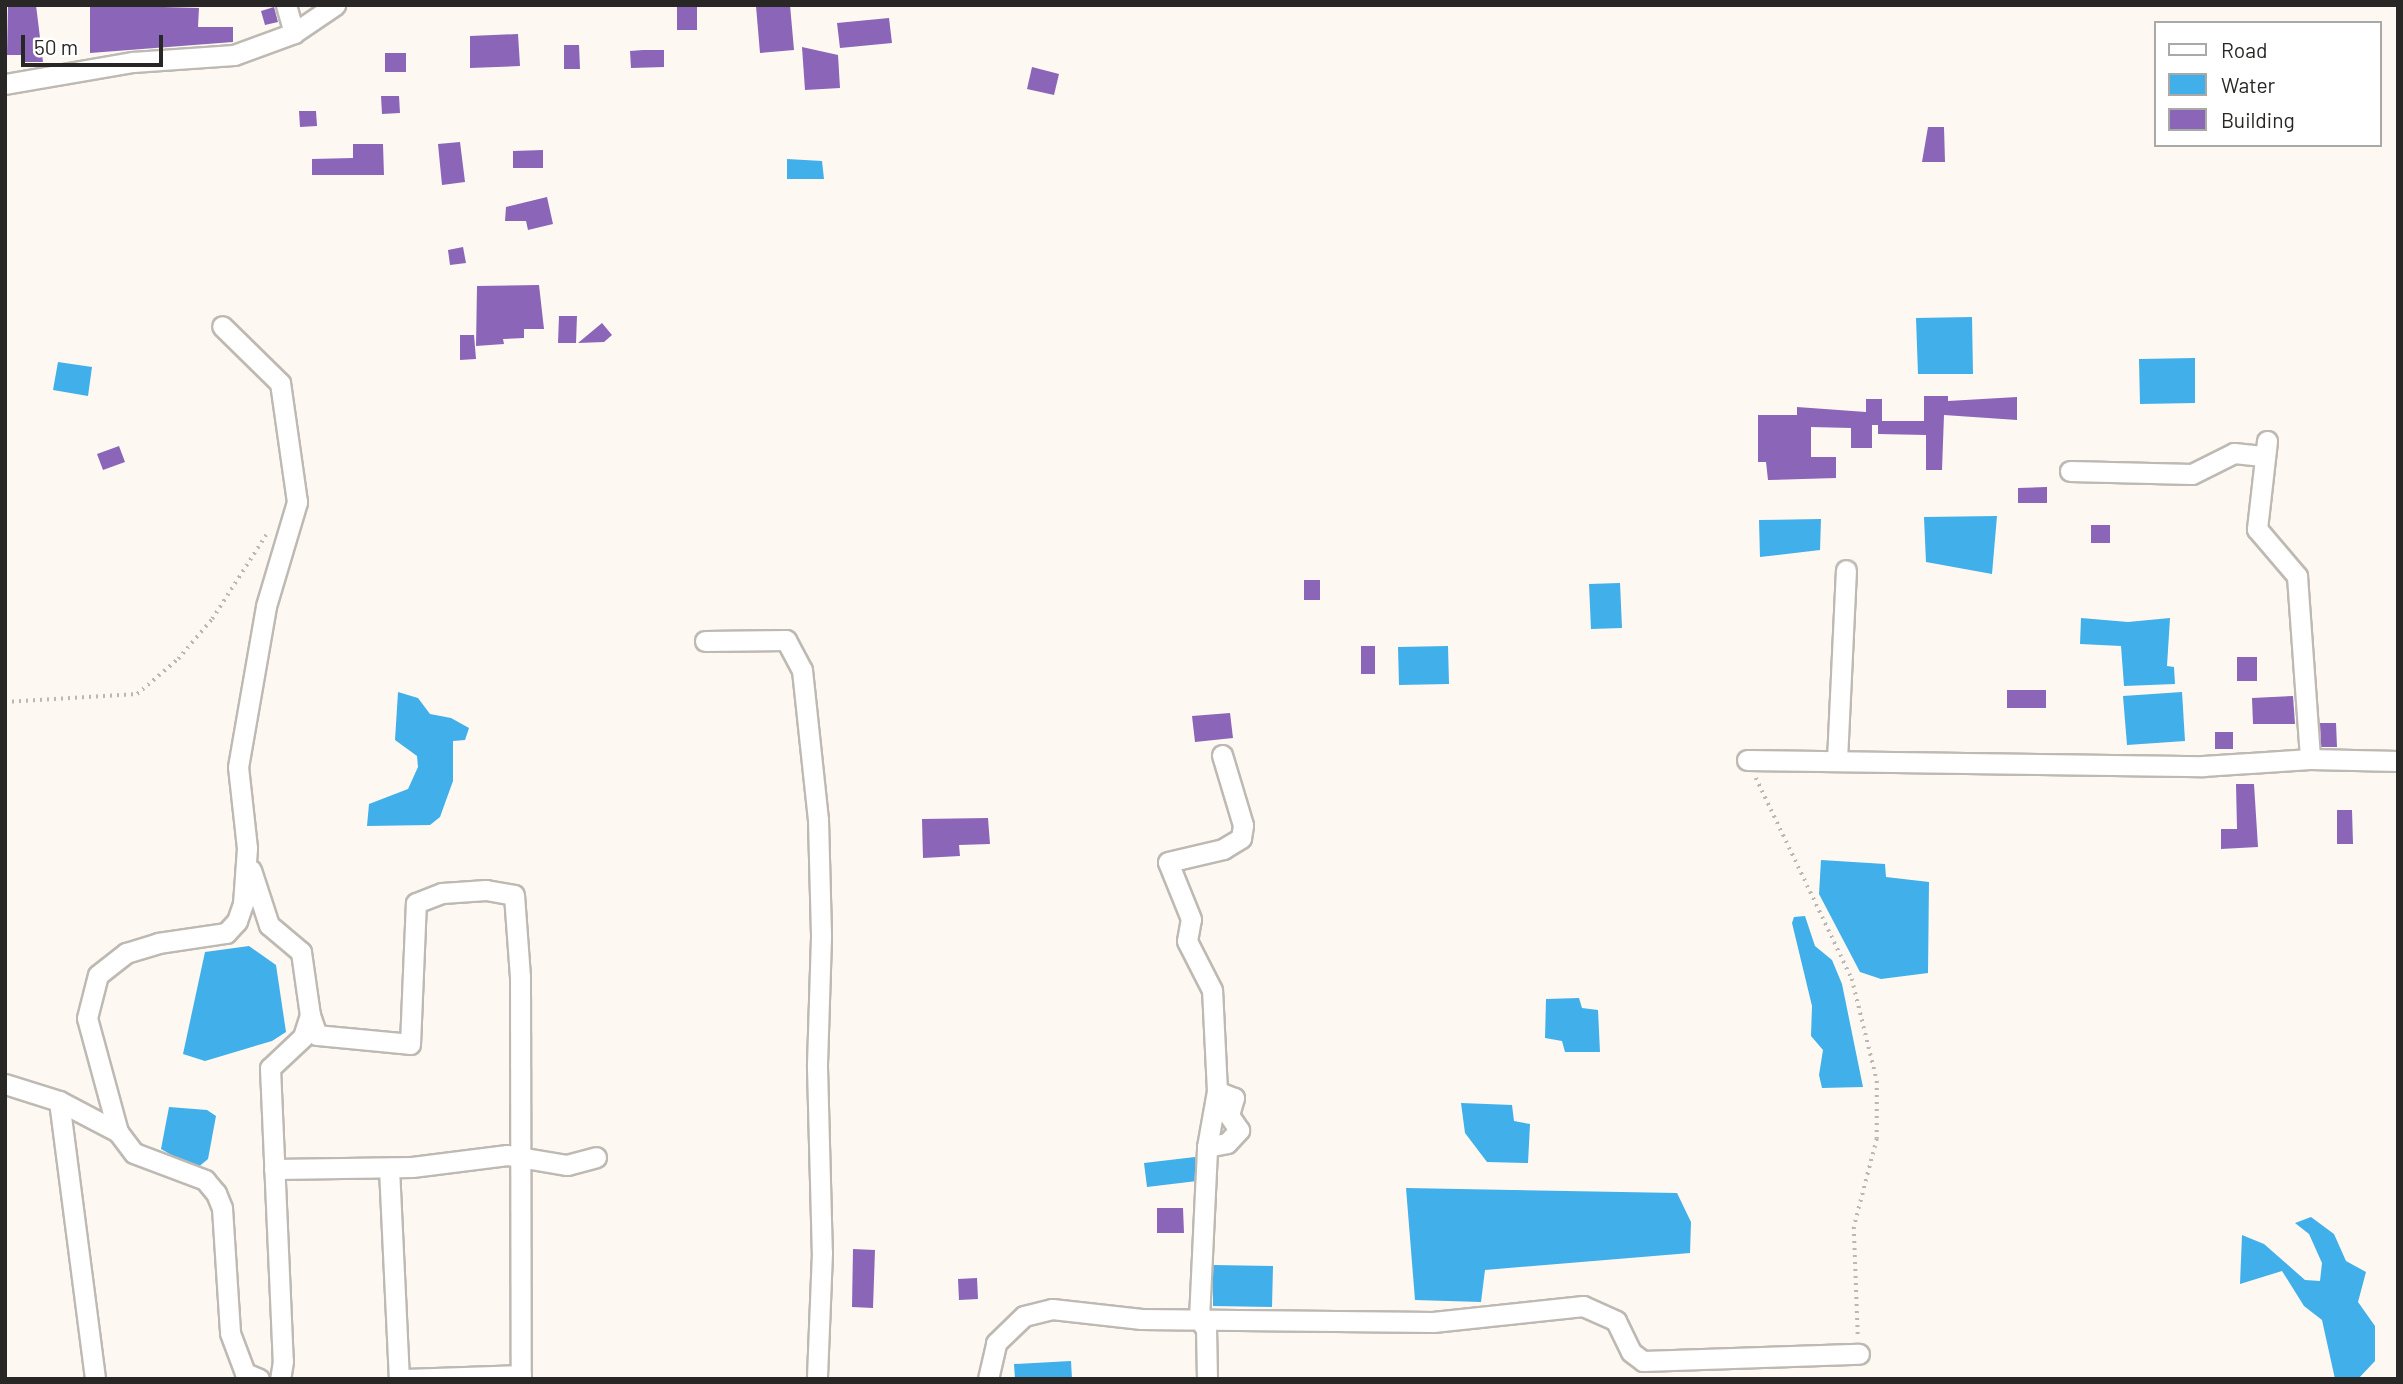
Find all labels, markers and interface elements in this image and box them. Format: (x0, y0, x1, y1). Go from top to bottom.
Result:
scale bar (24, 21, 166, 65)
legend (2154, 21, 2382, 147)
text: 50 m (34, 34, 78, 59)
text: Road (2221, 37, 2267, 62)
text: Water (2221, 72, 2275, 97)
text: Building (2221, 107, 2295, 132)

